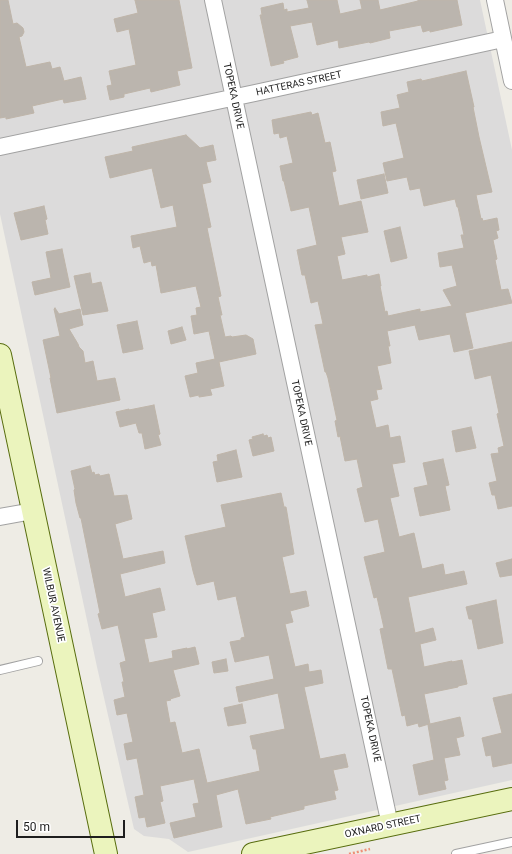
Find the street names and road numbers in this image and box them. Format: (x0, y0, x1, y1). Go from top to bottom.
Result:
street label: TOPEKA DRIVE (220, 62, 246, 130)
street label: HATTERAS STREET (255, 69, 343, 99)
street label: TOPEKA DRIVE (288, 379, 314, 447)
street label: WILBUR AVENUE (39, 567, 67, 643)
street label: TOPEKA DRIVE (357, 695, 383, 763)
street label: OXNARD STREET (344, 813, 422, 841)

